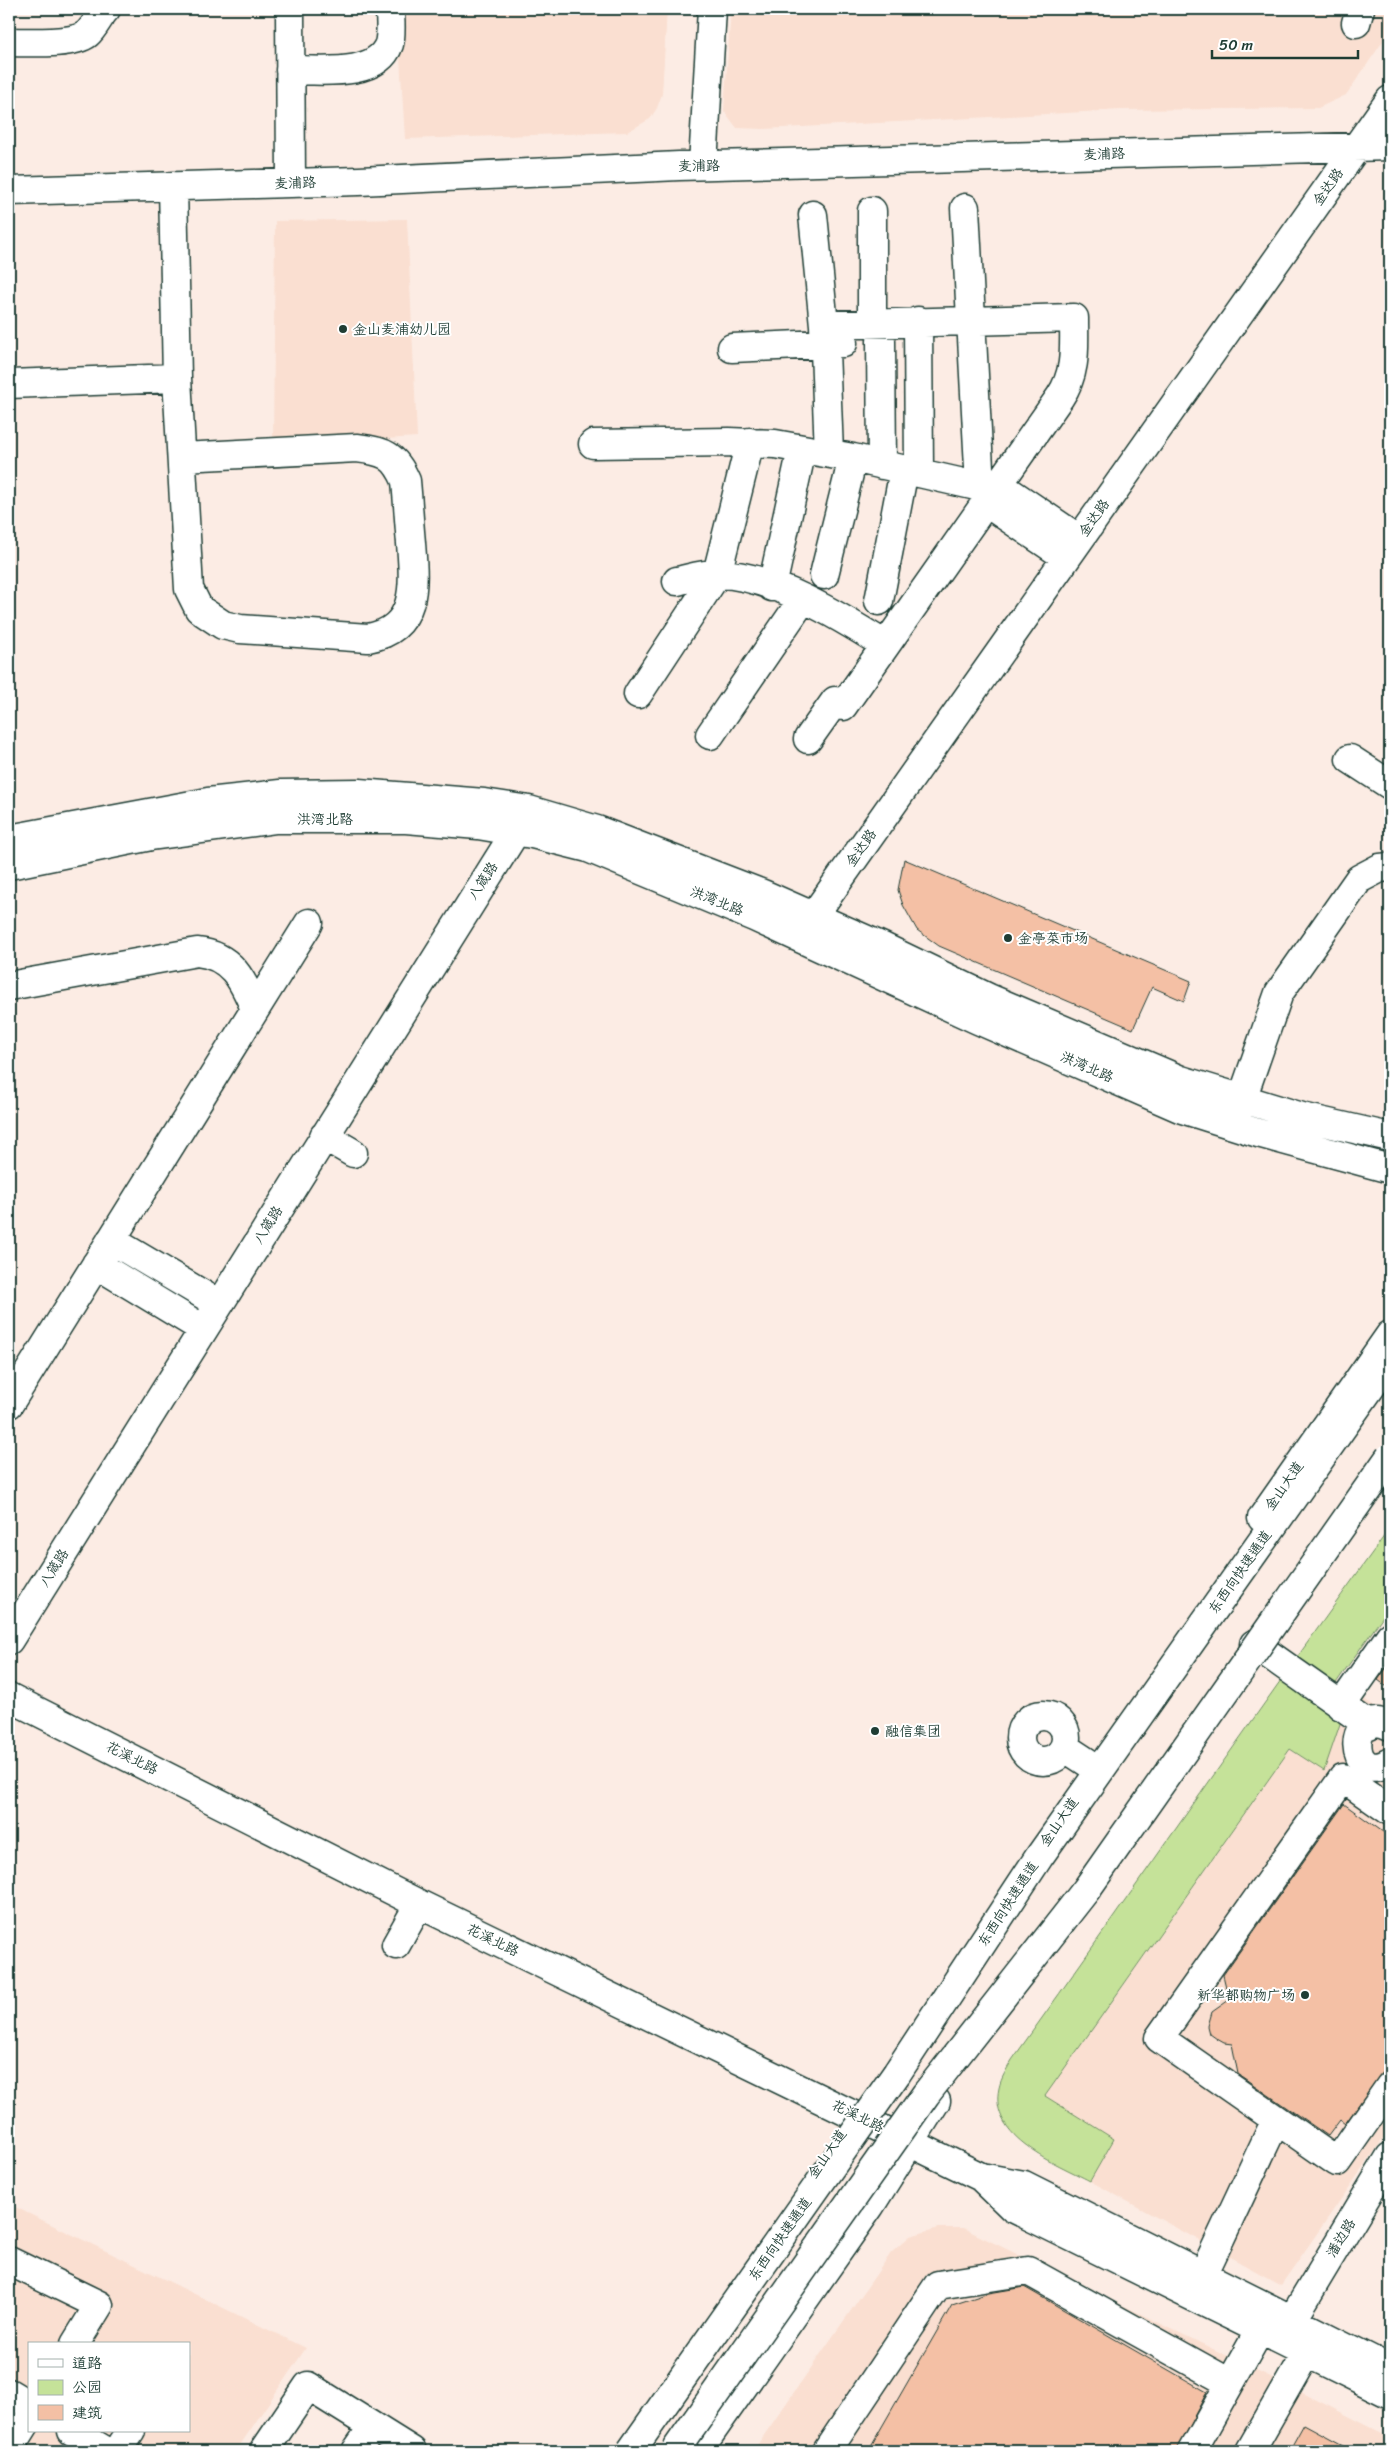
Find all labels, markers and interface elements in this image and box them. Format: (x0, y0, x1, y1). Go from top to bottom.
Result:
scale bar (1212, 28, 1358, 60)
text: 50 m (1219, 32, 1254, 58)
street label: 麦浦路 (1083, 141, 1125, 167)
street label: 麦浦路 (678, 153, 720, 179)
street label: 金达路 (1306, 163, 1350, 211)
street label: 麦浦路 (274, 170, 316, 196)
place label: 金山麦浦幼儿园 (353, 317, 451, 342)
marker: 金山麦浦幼儿园 (337, 323, 349, 335)
street label: 金达路 (1072, 494, 1116, 542)
street label: 洪湾北路 (297, 807, 353, 832)
street label: 金达路 (839, 824, 883, 872)
street label: 八箴路 (461, 857, 505, 905)
street label: 洪湾北路 (686, 879, 748, 923)
place label: 金亭菜市场 (1018, 926, 1088, 951)
marker: 金亭菜市场 (1002, 932, 1014, 944)
street label: 洪湾北路 (1056, 1044, 1118, 1090)
street label: 八箴路 (246, 1201, 290, 1249)
street label: 金山大道 (1258, 1456, 1310, 1516)
street label: 东西向快速通道 (1202, 1525, 1278, 1619)
street label: 八箴路 (32, 1544, 76, 1592)
place label: 融信集团 (885, 1719, 941, 1744)
marker: 融信集团 (869, 1725, 881, 1737)
street label: 花溪北路 (101, 1734, 163, 1782)
street label: 金山大道 (1033, 1792, 1085, 1852)
street label: 东西向快速通道 (971, 1856, 1045, 1952)
street label: 花溪北路 (462, 1916, 524, 1964)
place label: 新华都购物广场 (1197, 1983, 1295, 2008)
marker: 新华都购物广场 (1299, 1989, 1311, 2001)
street label: 花溪北路 (827, 2092, 889, 2140)
street label: 金山大道 (801, 2124, 853, 2184)
street label: 东西向快速通道 (742, 2192, 818, 2286)
street label: 潘边路 (1319, 2214, 1363, 2262)
legend (28, 2342, 190, 2432)
text: 道路 (72, 2350, 102, 2376)
text: 公园 (72, 2374, 102, 2400)
text: 建筑 (72, 2400, 102, 2426)

